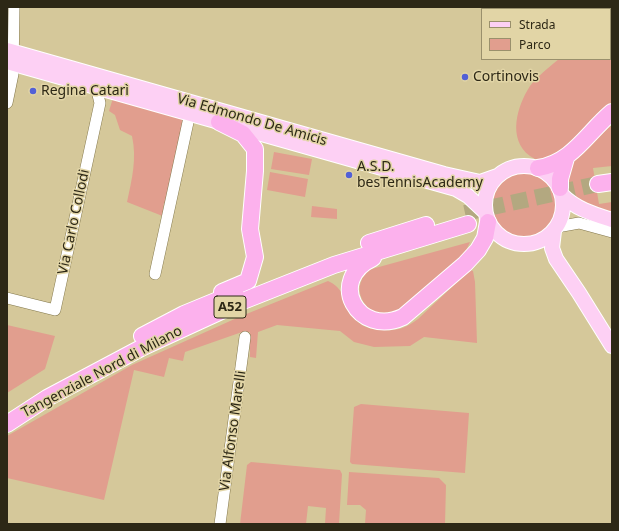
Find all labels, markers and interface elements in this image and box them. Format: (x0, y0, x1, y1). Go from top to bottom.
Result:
legend (481, 8, 611, 60)
text: Strada (519, 16, 555, 33)
text: Parco (519, 36, 551, 53)
place label: Cortinovis (473, 69, 539, 85)
marker: Cortinovis (460, 72, 470, 82)
place label: Regina Catarì (41, 83, 129, 99)
marker: Regina Catarì (28, 86, 38, 96)
street label: Via Edmondo De Amicis (175, 91, 329, 149)
place label: A.S.D. besTennisAcademy (357, 159, 483, 192)
street label: Via Carlo Collodi (55, 168, 93, 276)
marker: A.S.D. besTennisAcademy (344, 170, 354, 180)
road number: A52 (214, 296, 246, 318)
street label: Tangenziale Nord di Milano (19, 323, 185, 421)
street label: Via Alfonso Marelli (216, 370, 250, 492)

